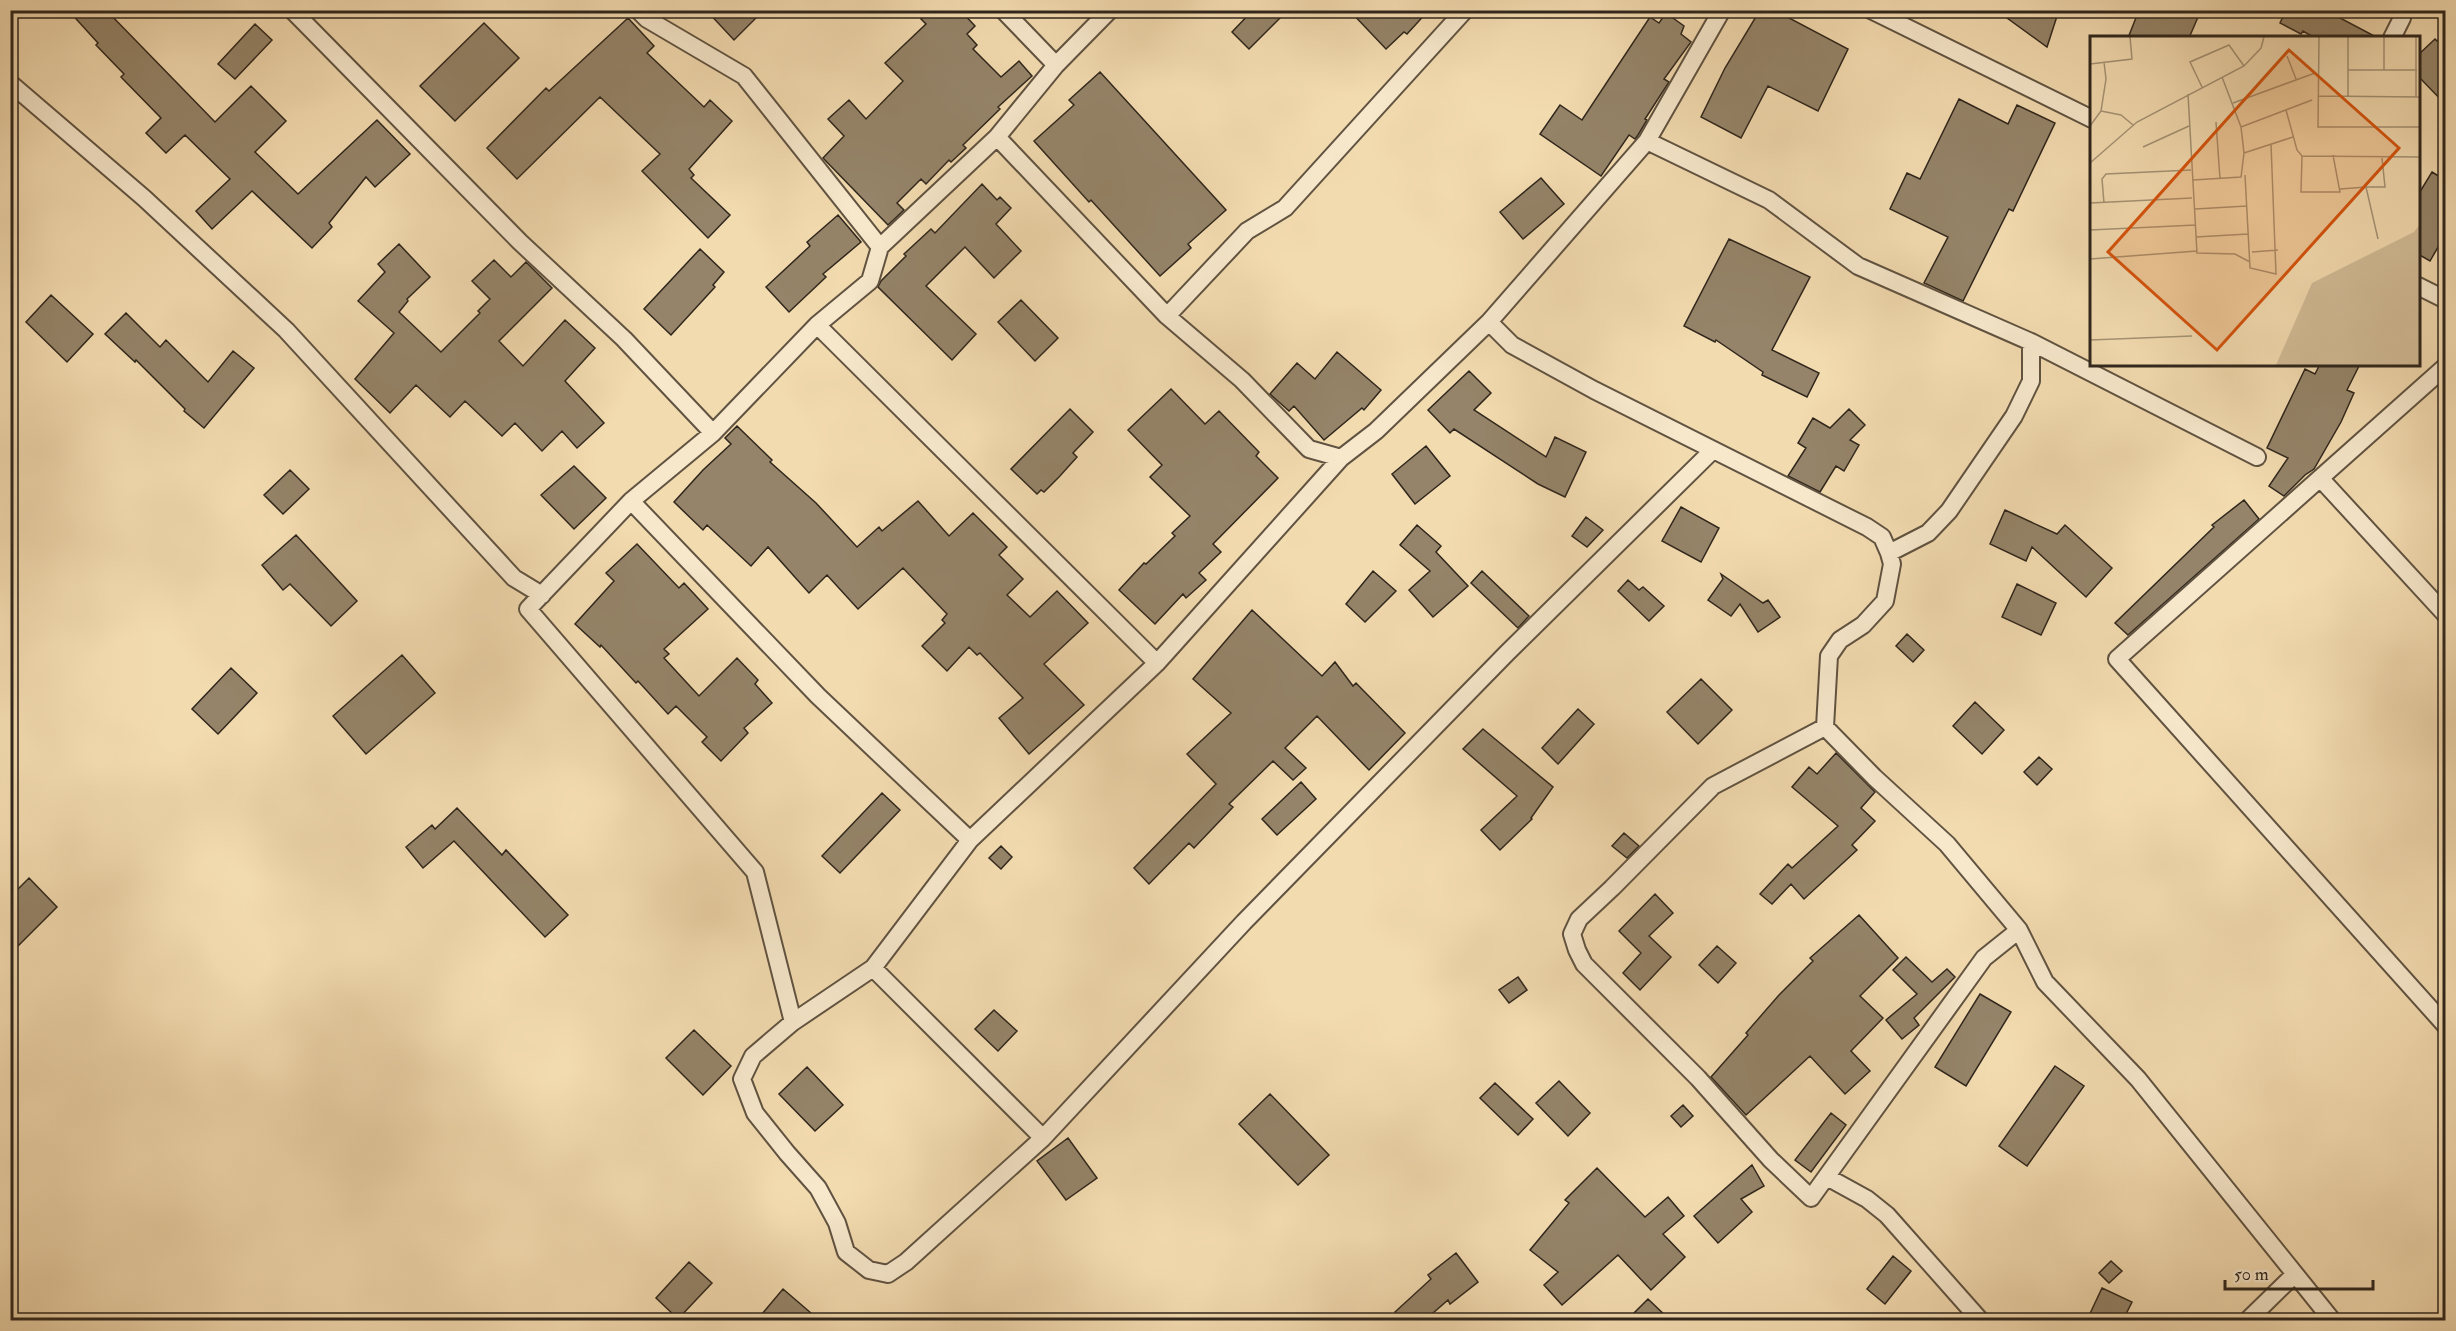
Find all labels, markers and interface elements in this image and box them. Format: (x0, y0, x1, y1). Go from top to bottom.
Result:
inset map (2090, 36, 2420, 366)
scale bar (2225, 1253, 2374, 1291)
text: 50 m (2234, 1263, 2269, 1286)

